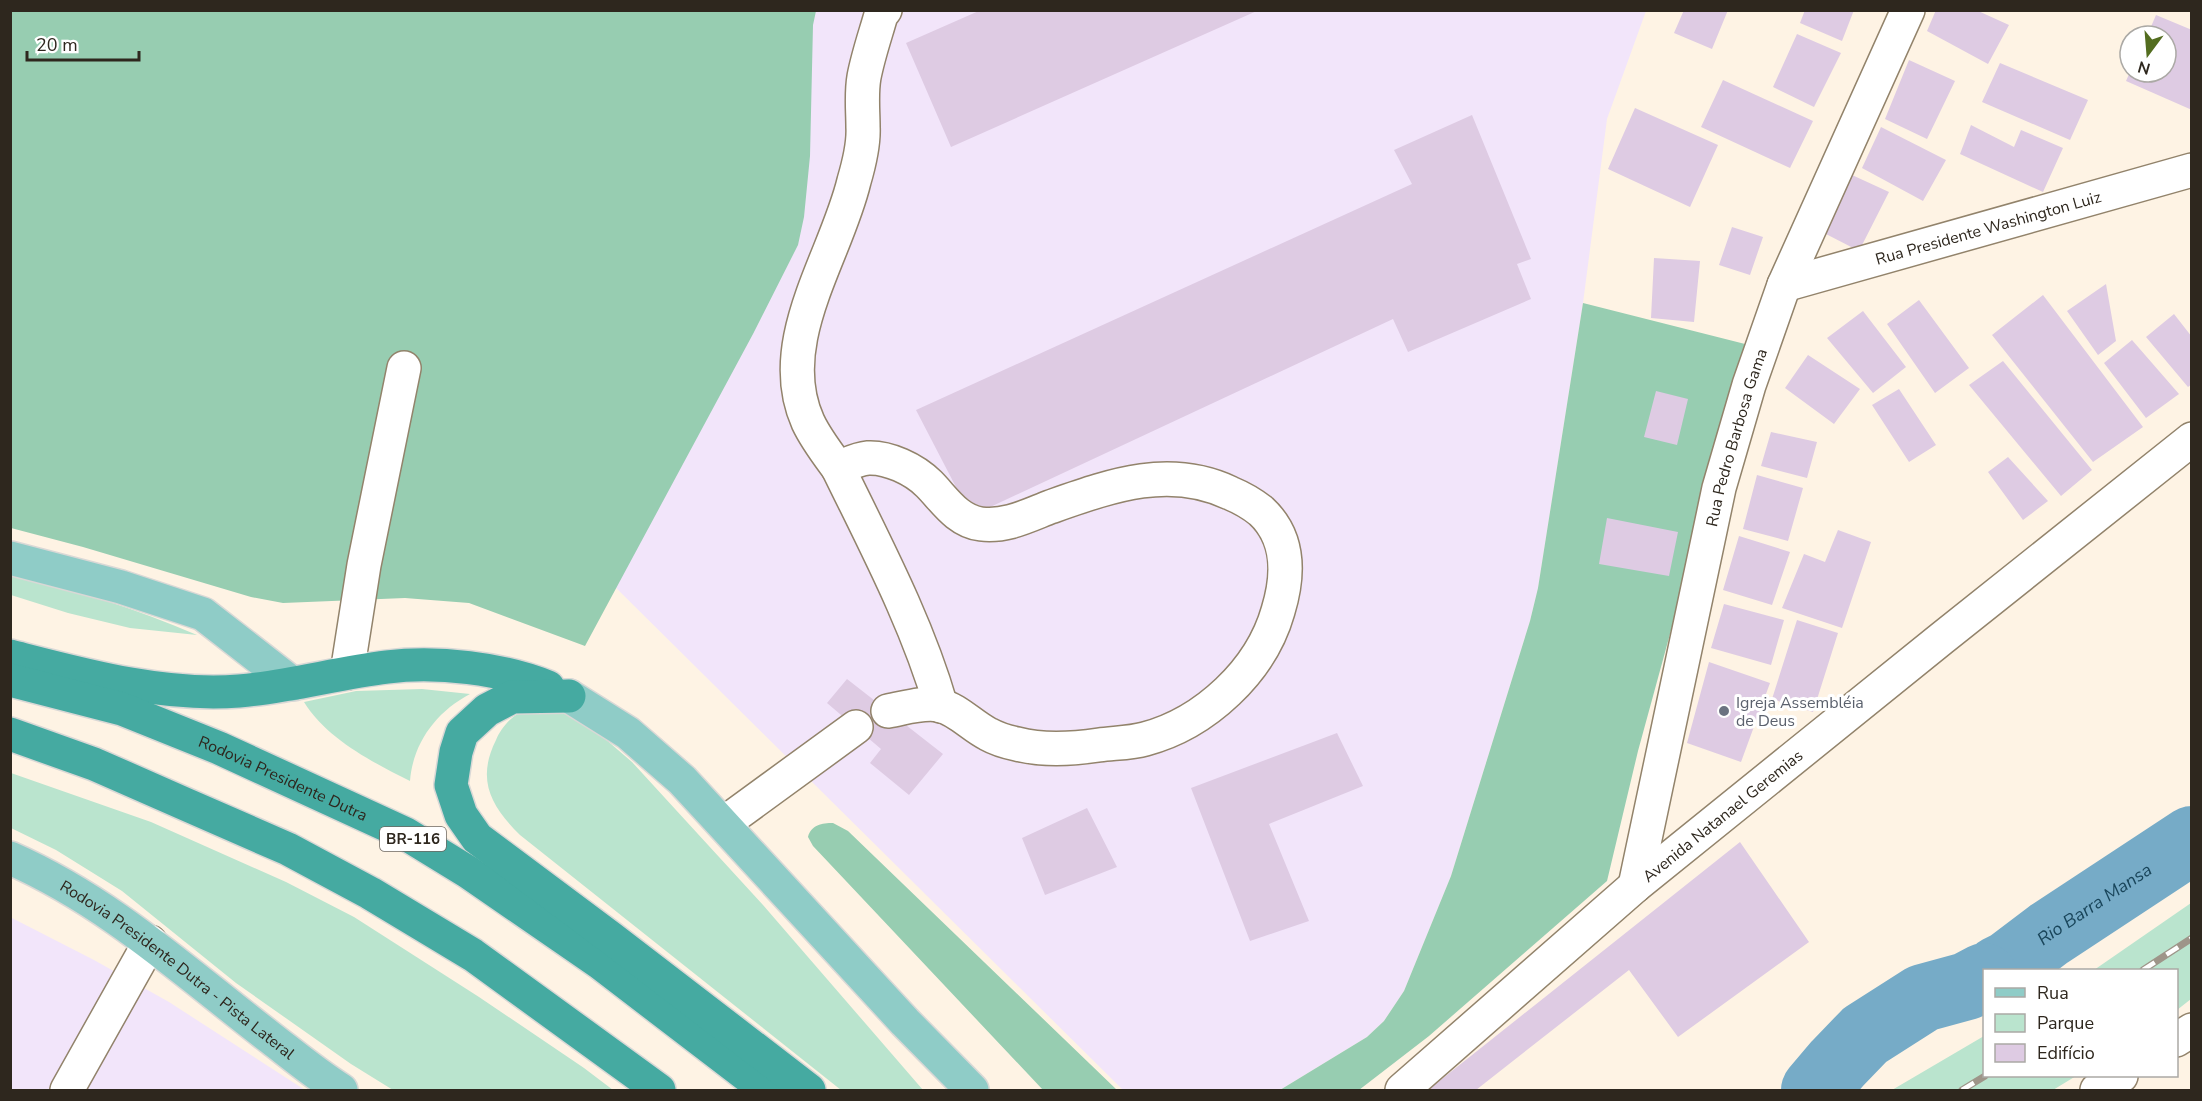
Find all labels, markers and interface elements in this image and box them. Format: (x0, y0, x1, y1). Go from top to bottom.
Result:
scale bar (27, 24, 140, 62)
north arrow (2118, 24, 2178, 84)
text: 20 m (36, 33, 78, 57)
text: N (2135, 55, 2153, 80)
street label: Rua Presidente Washington Luiz (1873, 186, 2104, 271)
street label: Rua Pedro Barbosa Gama (1701, 346, 1773, 529)
place label: Igreja Assembléia de Deus (1736, 692, 1864, 732)
marker: Igreja Assembléia de Deus (1717, 704, 1731, 718)
street label: Rodovia Presidente Dutra (195, 731, 371, 827)
street label: Avenida Natanael Geremias (1638, 745, 1808, 888)
road number: BR-116 (380, 827, 446, 851)
water label: Rio Barra Mansa (2032, 858, 2157, 951)
street label: Rodovia Presidente Dutra - Pista Lateral (56, 875, 299, 1065)
legend (1983, 969, 2178, 1077)
text: Rua (2037, 981, 2069, 1005)
text: Parque (2037, 1011, 2094, 1035)
text: Edifício (2037, 1041, 2095, 1065)

